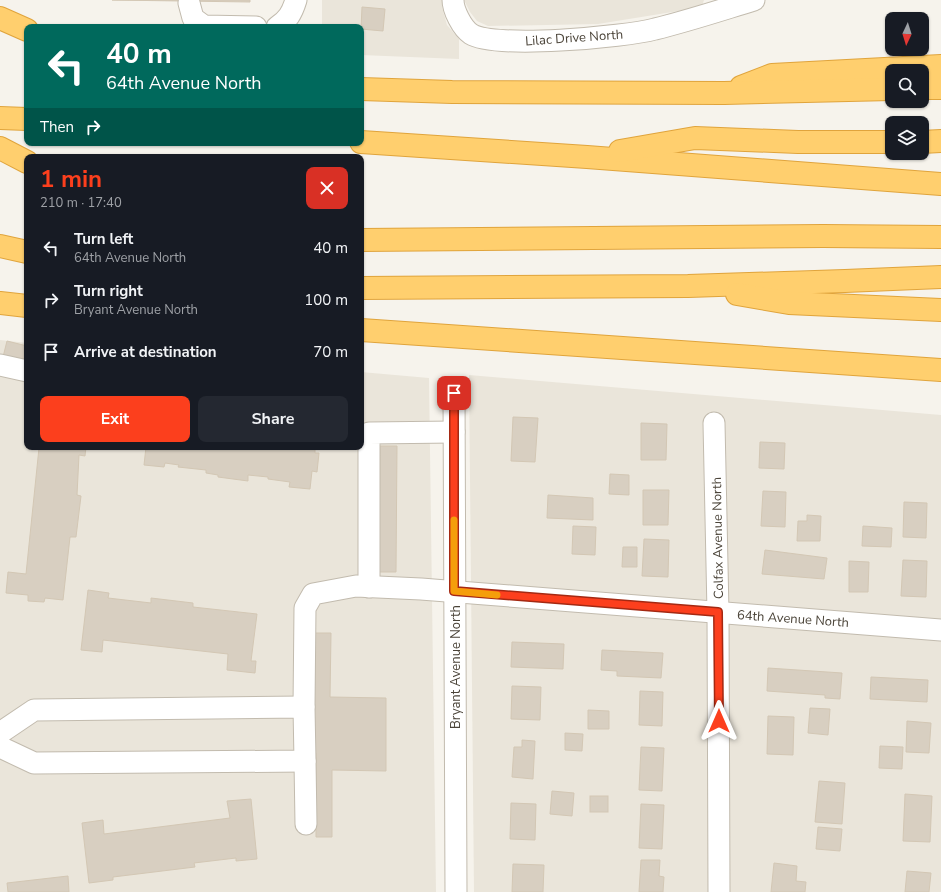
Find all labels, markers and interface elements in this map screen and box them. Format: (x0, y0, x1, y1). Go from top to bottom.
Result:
north arrow (885, 12, 929, 56)
map controls (885, 12, 929, 160)
street label: Lilac Drive North (524, 26, 624, 50)
text: 40 m (106, 35, 172, 73)
icon: left (40, 40, 92, 92)
button: search (885, 64, 929, 108)
text: 64th Avenue North (106, 71, 261, 95)
icon: right (82, 116, 104, 138)
button: layers (885, 116, 929, 160)
text: Then (40, 117, 74, 137)
text: 1 min (40, 163, 102, 195)
button: close (306, 167, 348, 209)
text: 210 m · 17:40 (40, 194, 122, 212)
text: Turn left (74, 229, 133, 249)
icon: left (40, 237, 62, 259)
text: 40 m (313, 238, 348, 258)
text: 64th Avenue North (74, 249, 186, 267)
text: Turn right (74, 281, 143, 301)
icon: right (40, 289, 62, 311)
text: 100 m (304, 290, 348, 310)
text: Bryant Avenue North (74, 301, 198, 319)
icon: arrive (40, 341, 62, 363)
text: Arrive at destination (74, 342, 217, 362)
text: 70 m (313, 342, 348, 362)
pin (437, 376, 471, 410)
icon: arrive (443, 382, 465, 404)
button: Exit (40, 396, 190, 442)
button: Share (198, 396, 348, 442)
street label: Colfax Avenue North (708, 477, 728, 599)
street label: Bryant Avenue North (447, 605, 465, 729)
street label: 64th Avenue North (736, 606, 850, 632)
position arrow (698, 700, 740, 742)

